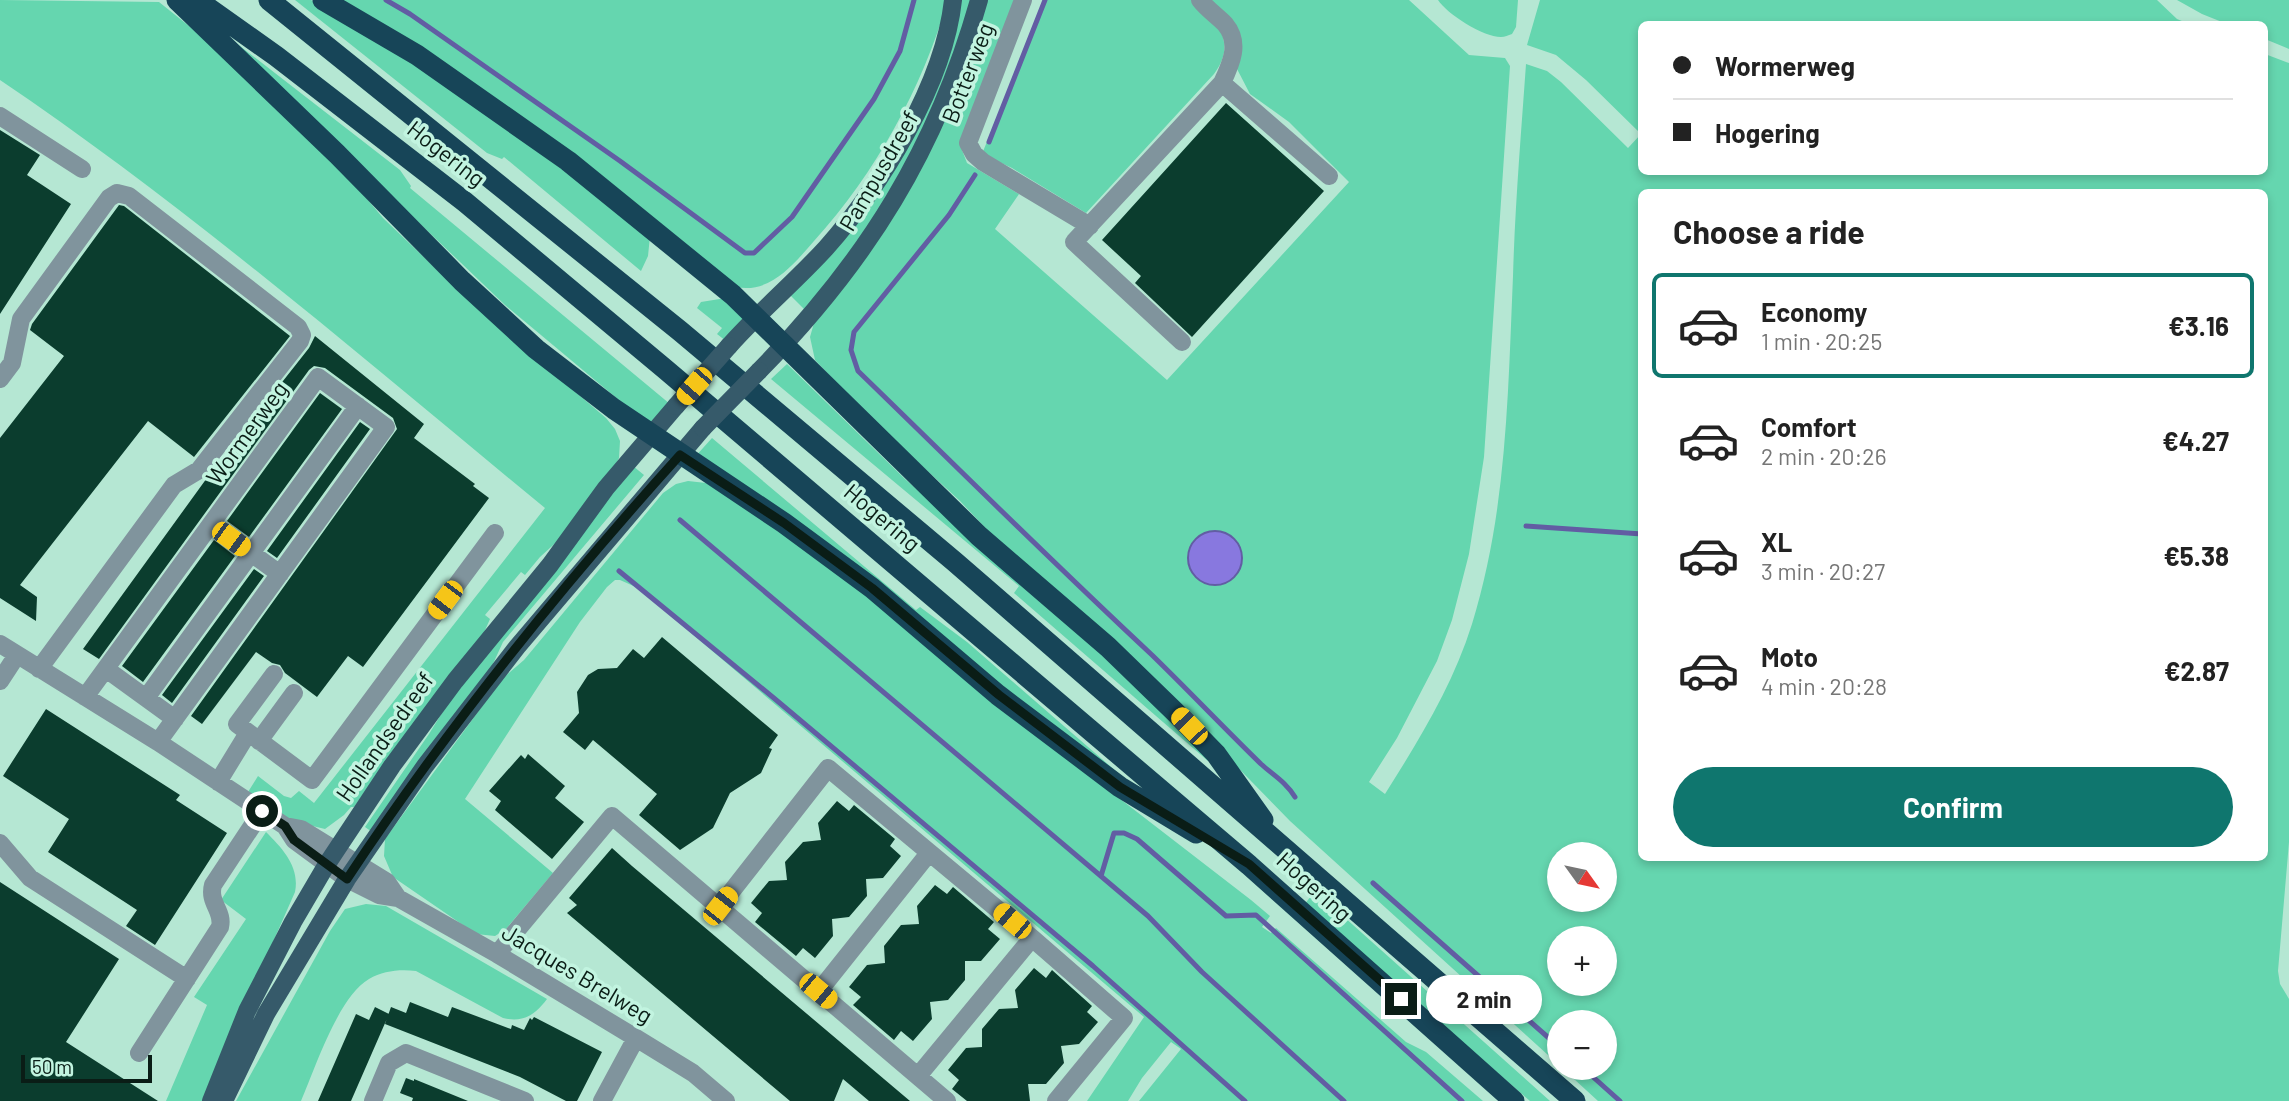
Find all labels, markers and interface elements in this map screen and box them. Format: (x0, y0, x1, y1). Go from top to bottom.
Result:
street label: Botterweg (935, 18, 999, 127)
text: Wormerweg (1715, 50, 1855, 81)
street label: Pampusdreef (833, 106, 924, 235)
street label: Hogering (402, 114, 491, 192)
text: Hogering (1715, 117, 1820, 148)
text: Choose a ride (1673, 212, 1865, 250)
icon: car (1677, 294, 1740, 357)
text: Economy (1761, 296, 1867, 327)
text: €3.16 (2168, 310, 2229, 341)
text: 1 min · 20:25 (1761, 327, 1882, 355)
car (673, 363, 716, 409)
street label: Wormerweg (199, 375, 293, 490)
icon: car (1677, 409, 1740, 472)
text: Comfort (1761, 411, 1857, 442)
text: €4.27 (2162, 425, 2229, 456)
text: 2 min · 20:26 (1761, 442, 1887, 470)
street label: Hogering (839, 477, 927, 557)
car (208, 518, 255, 560)
icon: car (1677, 524, 1740, 587)
text: XL (1761, 526, 1792, 557)
text: €5.38 (2163, 540, 2229, 571)
text: 3 min · 20:27 (1761, 557, 1885, 585)
car (424, 577, 467, 623)
icon: car (1677, 639, 1740, 702)
text: Moto (1761, 641, 1818, 672)
text: €2.87 (2164, 655, 2229, 686)
street label: Hollandsedreef (329, 666, 439, 806)
text: 4 min · 20:28 (1761, 672, 1887, 700)
car (1167, 704, 1212, 748)
button: Confirm (1673, 767, 2233, 847)
route start (246, 795, 278, 827)
north arrow (1547, 842, 1617, 912)
map controls (1547, 842, 1617, 1080)
street label: Hogering (1271, 845, 1358, 927)
car (699, 883, 742, 929)
car (990, 899, 1035, 943)
street label: Jacques Brelweg (497, 917, 658, 1029)
button: + (1547, 926, 1617, 996)
car (796, 969, 841, 1013)
callout: 2 min (1426, 974, 1541, 1024)
route end (1385, 983, 1417, 1015)
text: 2 min (1456, 985, 1512, 1013)
button: − (1547, 1010, 1617, 1080)
scale bar (21, 1052, 152, 1084)
text: 50 m (32, 1055, 72, 1078)

